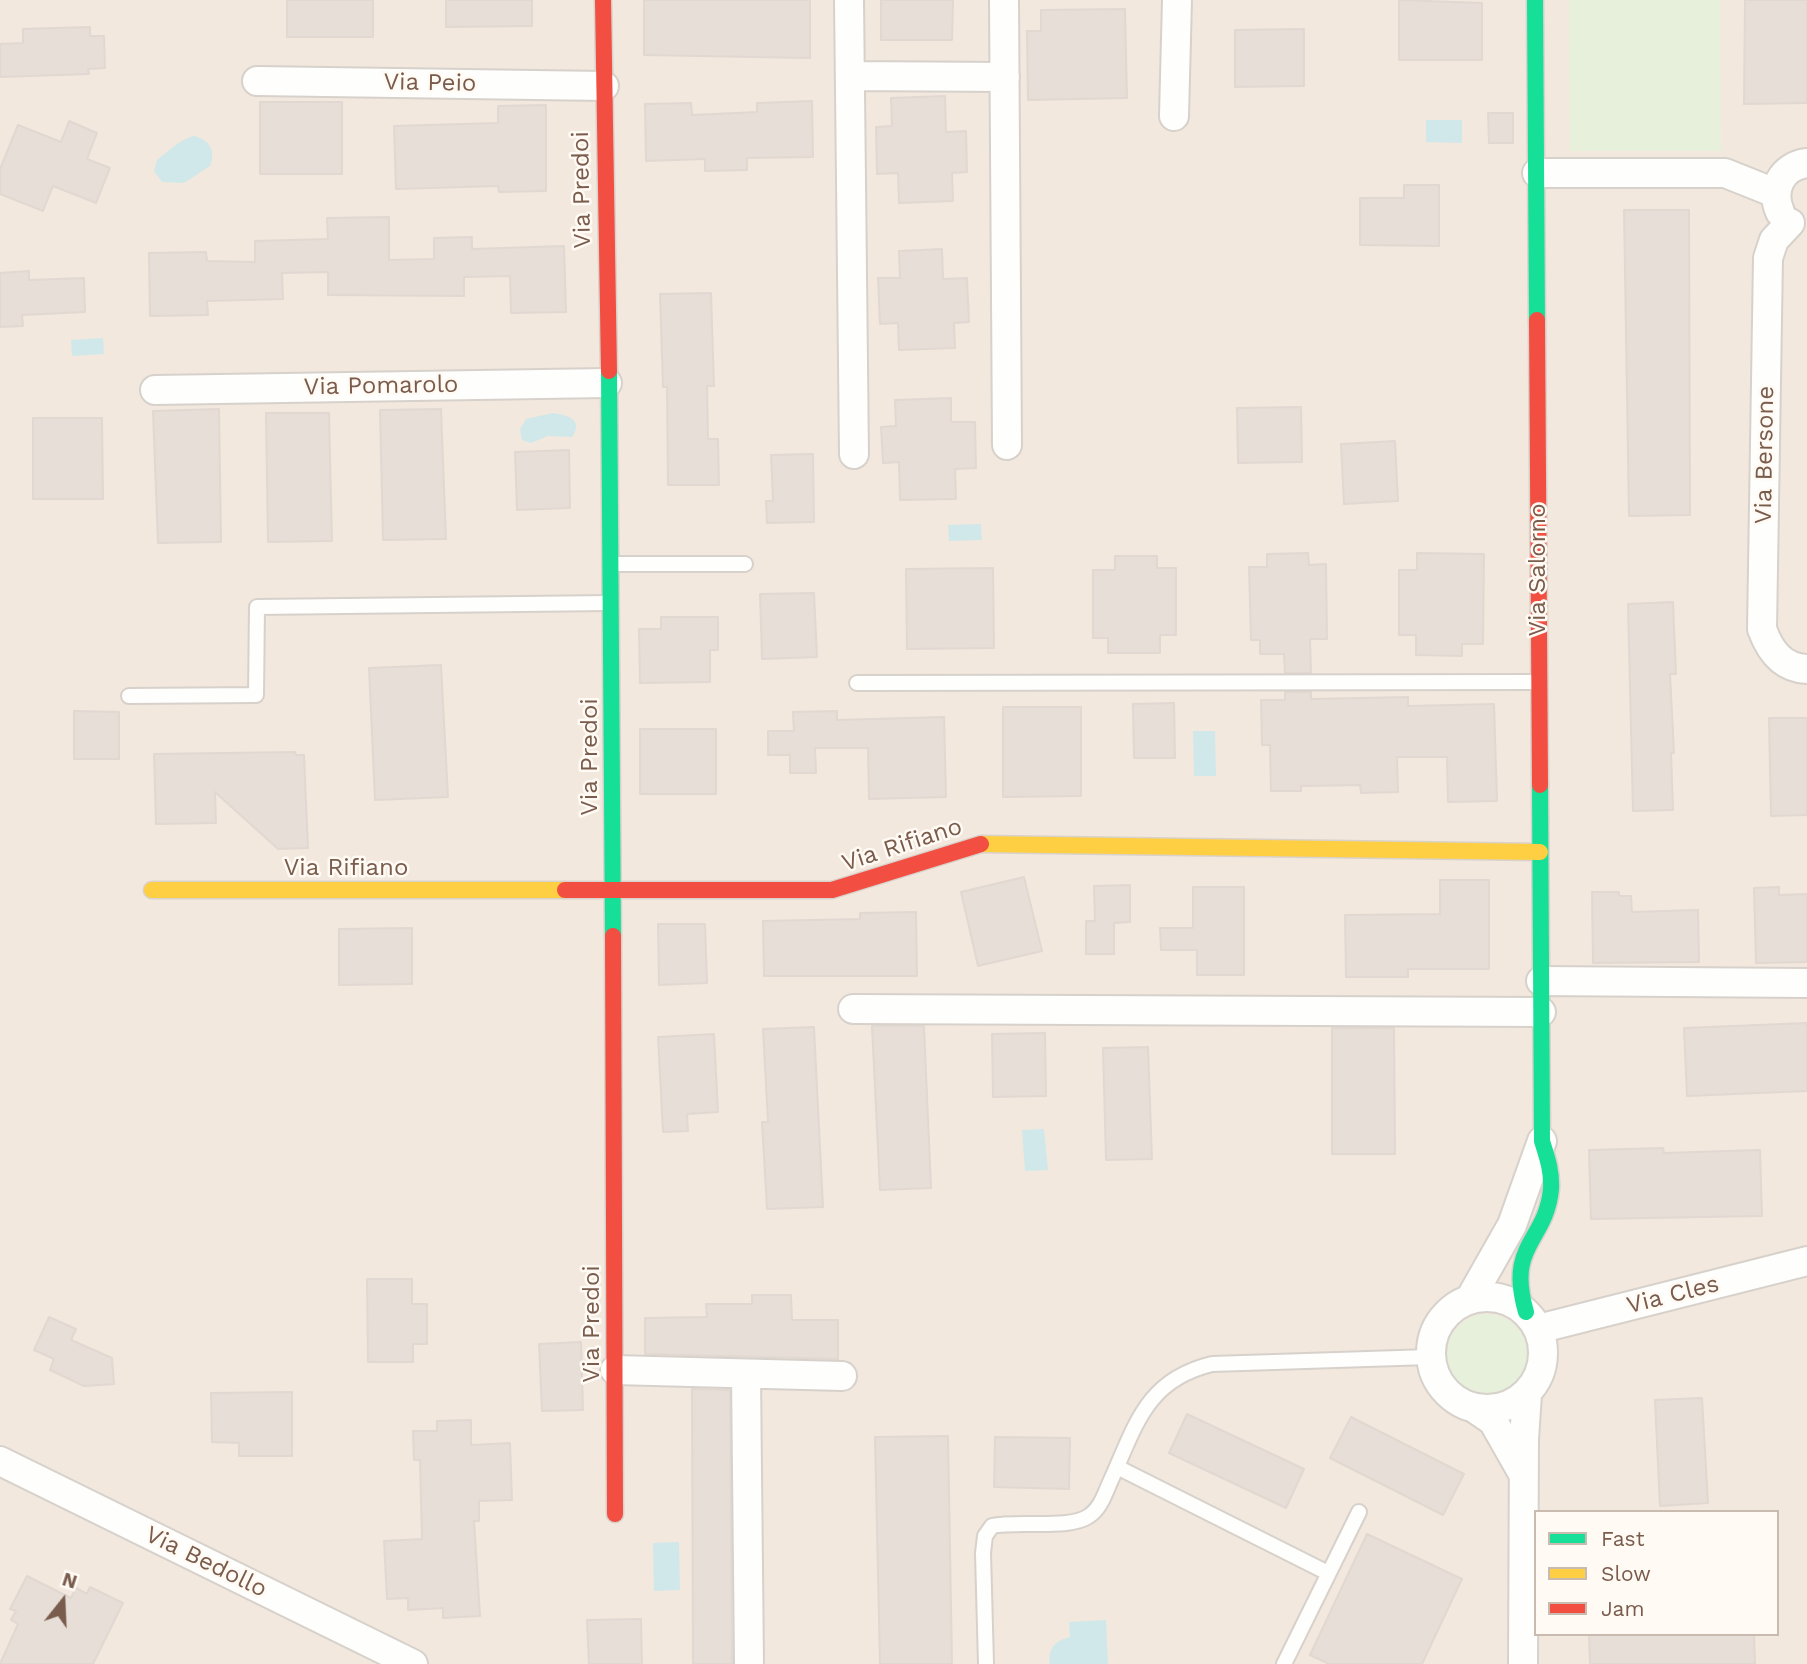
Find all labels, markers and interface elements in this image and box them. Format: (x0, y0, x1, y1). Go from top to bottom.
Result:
street label: Via Peio (383, 68, 477, 98)
street label: Via Predoi (567, 131, 597, 249)
street label: Via Pomarolo (303, 370, 459, 402)
street label: Via Bersone (1749, 386, 1781, 524)
street label: Via Salorno (1524, 503, 1552, 637)
street label: Via Predoi (576, 698, 604, 816)
street label: Via Rifiano (838, 812, 966, 878)
street label: Via Rifiano (284, 854, 408, 882)
street label: Via Predoi (578, 1265, 606, 1383)
street label: Via Cles (1624, 1270, 1722, 1320)
legend (1534, 1510, 1779, 1636)
street label: Via Bedollo (140, 1520, 272, 1604)
text: Fast (1601, 1526, 1645, 1551)
text: Slow (1601, 1561, 1651, 1586)
north arrow (28, 1566, 98, 1636)
text: N (59, 1567, 80, 1594)
text: Jam (1601, 1596, 1644, 1621)

